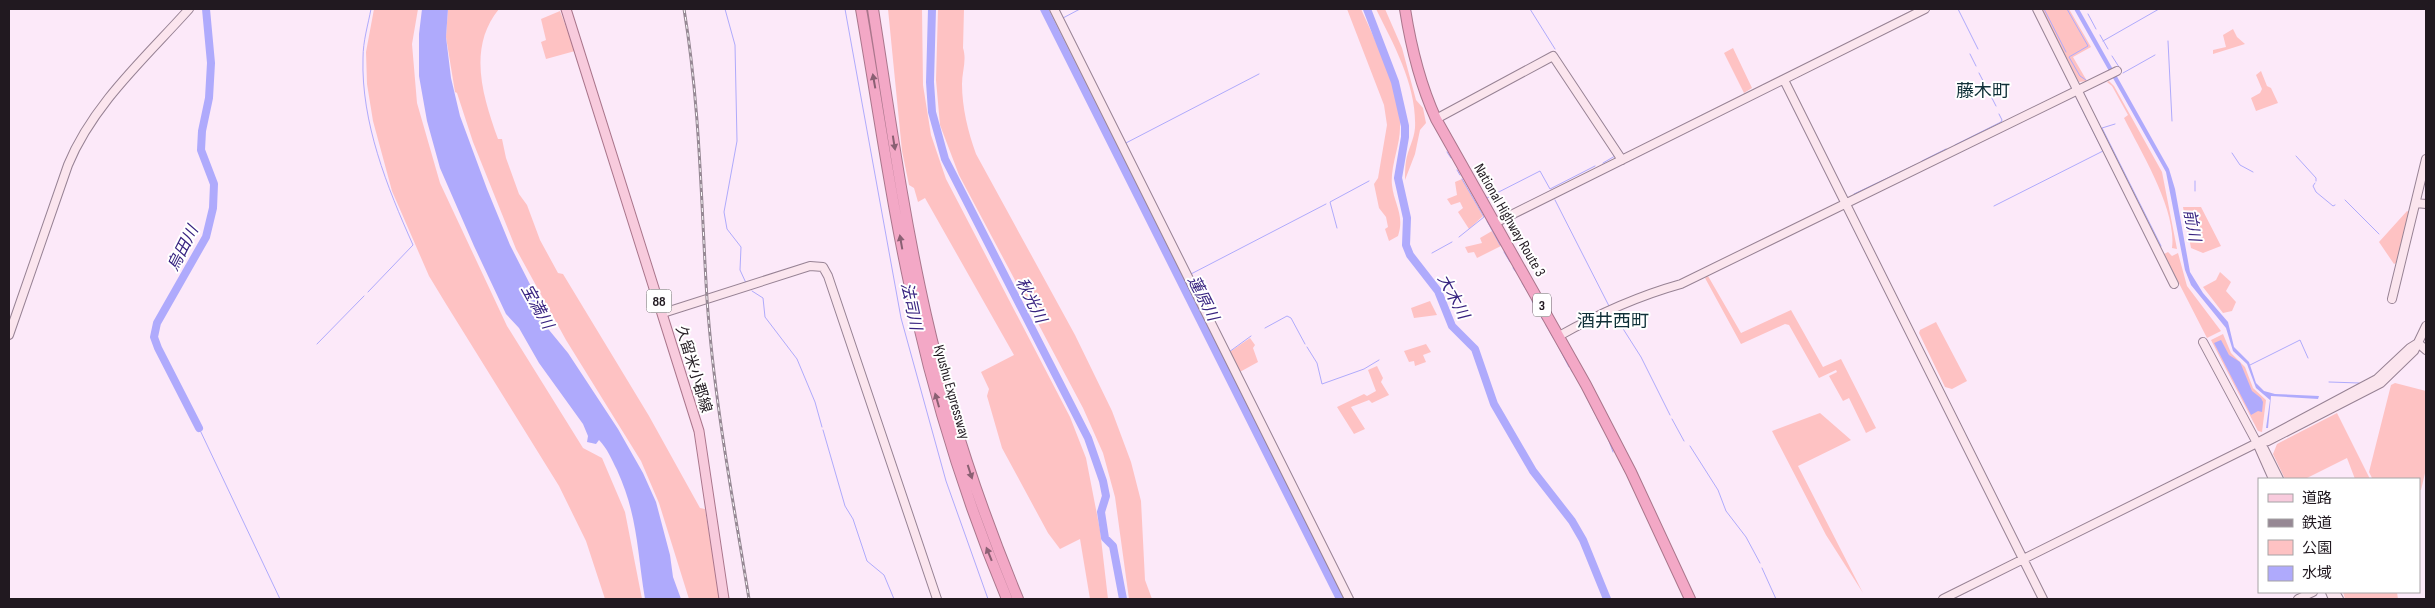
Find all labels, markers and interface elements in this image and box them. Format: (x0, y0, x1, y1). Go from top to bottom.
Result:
one-way arrow (869, 73, 877, 89)
district label: 藤木町 (1956, 81, 2010, 102)
one-way arrow (891, 136, 899, 152)
street label: National Highway Route 3 (1469, 160, 1550, 280)
water label: 前川 (2179, 208, 2204, 245)
water label: 烏田川 (164, 221, 204, 274)
one-way arrow (896, 233, 904, 249)
water label: 大木川 (1433, 271, 1473, 324)
water label: 蓮原川 (1183, 273, 1223, 326)
water label: 秋光川 (1011, 275, 1051, 328)
water label: 宝満川 (517, 281, 558, 334)
water label: 法司川 (896, 281, 925, 334)
road number: 88 (646, 290, 672, 312)
road number: 3 (1533, 294, 1551, 316)
district label: 酒井西町 (1577, 311, 1649, 332)
street label: 久留米小郡線 (671, 323, 716, 415)
street label: Kyushu Expressway (929, 343, 974, 442)
one-way arrow (933, 392, 941, 407)
one-way arrow (967, 464, 974, 479)
legend (2258, 478, 2420, 593)
text: 道路 (2302, 489, 2332, 508)
text: 鉄道 (2302, 514, 2332, 533)
text: 公園 (2302, 539, 2332, 558)
one-way arrow (984, 547, 992, 561)
text: 水域 (2302, 564, 2332, 583)

